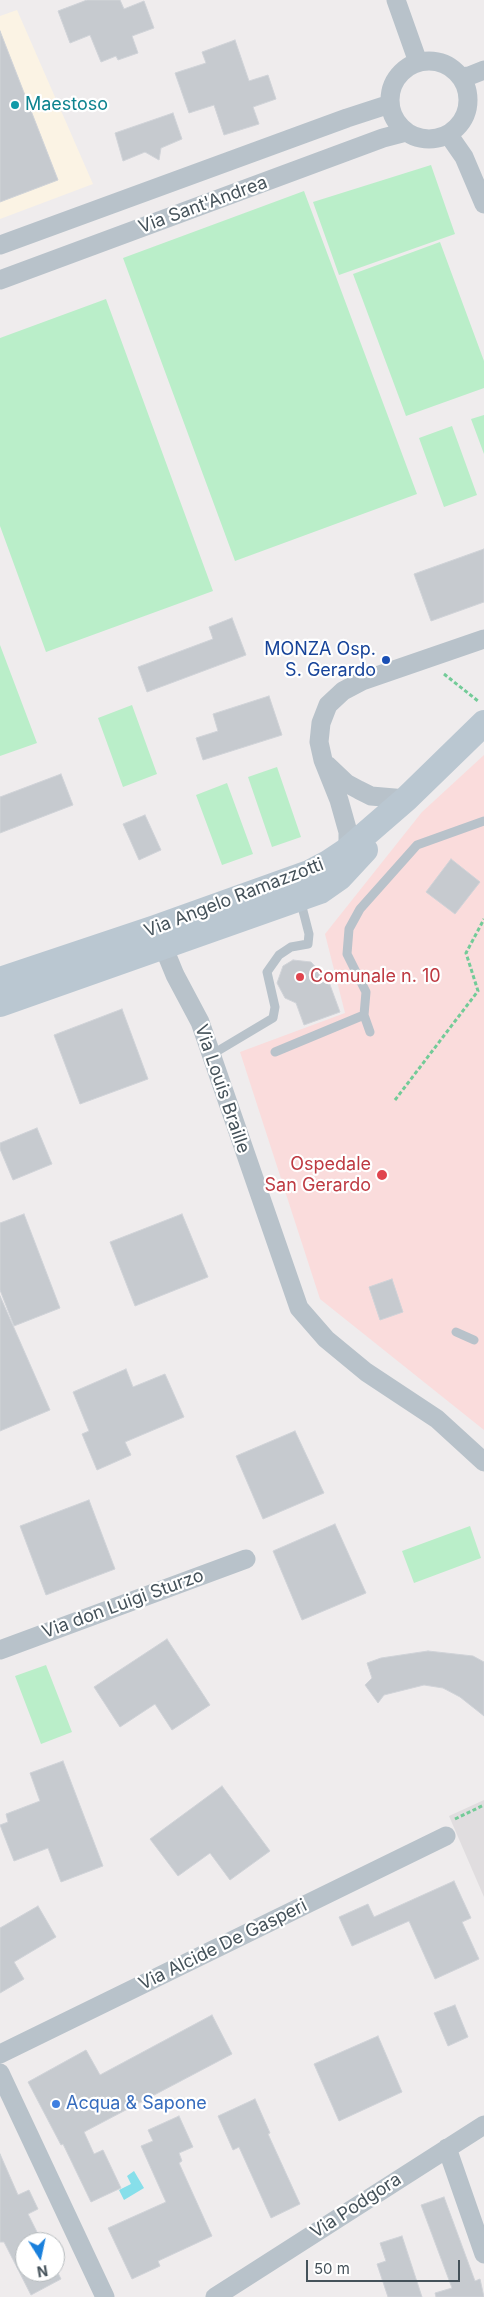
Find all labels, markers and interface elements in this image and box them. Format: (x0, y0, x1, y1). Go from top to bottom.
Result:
place label: Maestoso (25, 94, 108, 116)
marker: Maestoso (9, 99, 21, 111)
street label: Via Sant'Andrea (136, 172, 270, 238)
place label: MONZA Osp. S. Gerardo (264, 639, 376, 682)
marker: MONZA Osp. S. Gerardo (380, 654, 392, 666)
street label: Via Angelo Ramazzotti (141, 854, 327, 942)
place label: Comunale n. 10 (310, 966, 441, 988)
marker: Comunale n. 10 (294, 971, 306, 983)
street label: Via Louis Braille (190, 1022, 254, 1156)
place label: Ospedale San Gerardo (265, 1154, 371, 1196)
marker: Ospedale San Gerardo (375, 1168, 389, 1182)
street label: Via don Luigi Sturzo (39, 1565, 207, 1643)
street label: Via Alcide De Gasperi (135, 1895, 311, 1995)
place label: Acqua & Sapone (66, 2093, 207, 2115)
marker: Acqua & Sapone (50, 2098, 62, 2110)
street label: Via Podgora (307, 2169, 405, 2243)
north arrow (15, 2232, 65, 2282)
scale bar (309, 2250, 463, 2282)
text: 50 m (314, 2259, 350, 2278)
text: N (36, 2262, 49, 2281)

